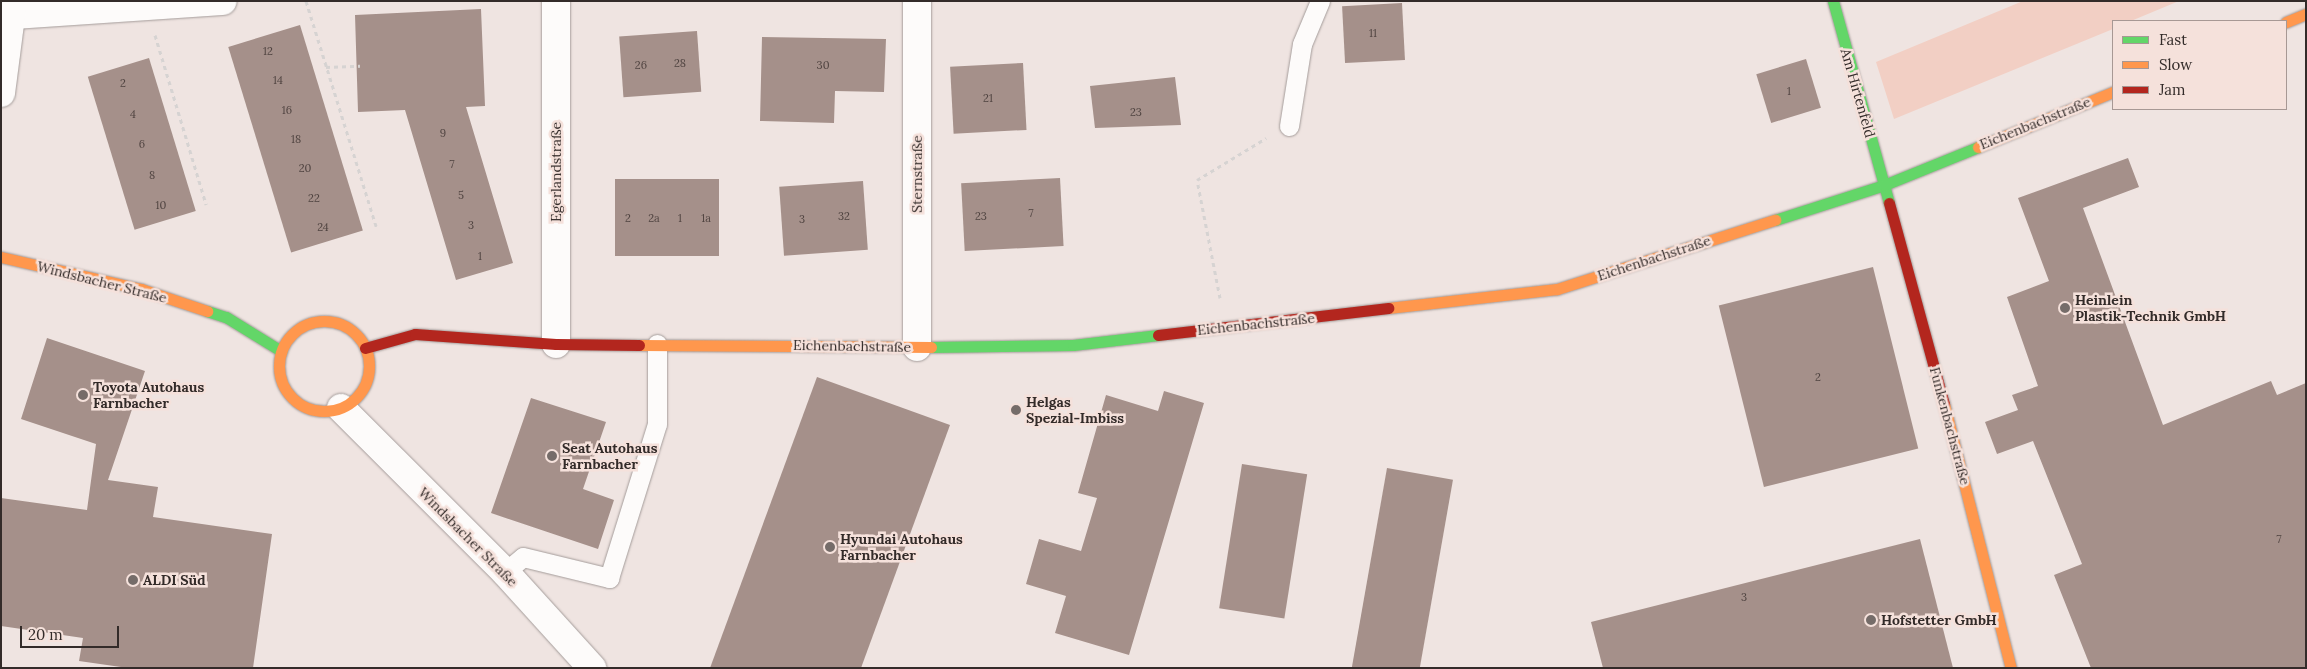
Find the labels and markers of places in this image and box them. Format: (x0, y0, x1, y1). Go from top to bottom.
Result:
place label: Heinlein Plastik-Technik GmbH (2075, 292, 2226, 324)
marker: Heinlein Plastik-Technik GmbH (2059, 302, 2071, 314)
place label: Toyota Autohaus Farnbacher (93, 379, 204, 412)
marker: Toyota Autohaus Farnbacher (77, 389, 89, 401)
place label: Helgas Spezial-Imbiss (1026, 394, 1124, 427)
marker: Helgas Spezial-Imbiss (1010, 404, 1022, 416)
place label: Seat Autohaus Farnbacher (562, 440, 657, 472)
marker: Seat Autohaus Farnbacher (546, 450, 558, 462)
place label: Hyundai Autohaus Farnbacher (840, 531, 963, 564)
marker: Hyundai Autohaus Farnbacher (824, 541, 836, 553)
place label: ALDI Süd (143, 572, 206, 588)
marker: ALDI Süd (127, 574, 139, 586)
place label: Hofstetter GmbH (1881, 612, 1997, 628)
marker: Hofstetter GmbH (1865, 614, 1877, 626)

